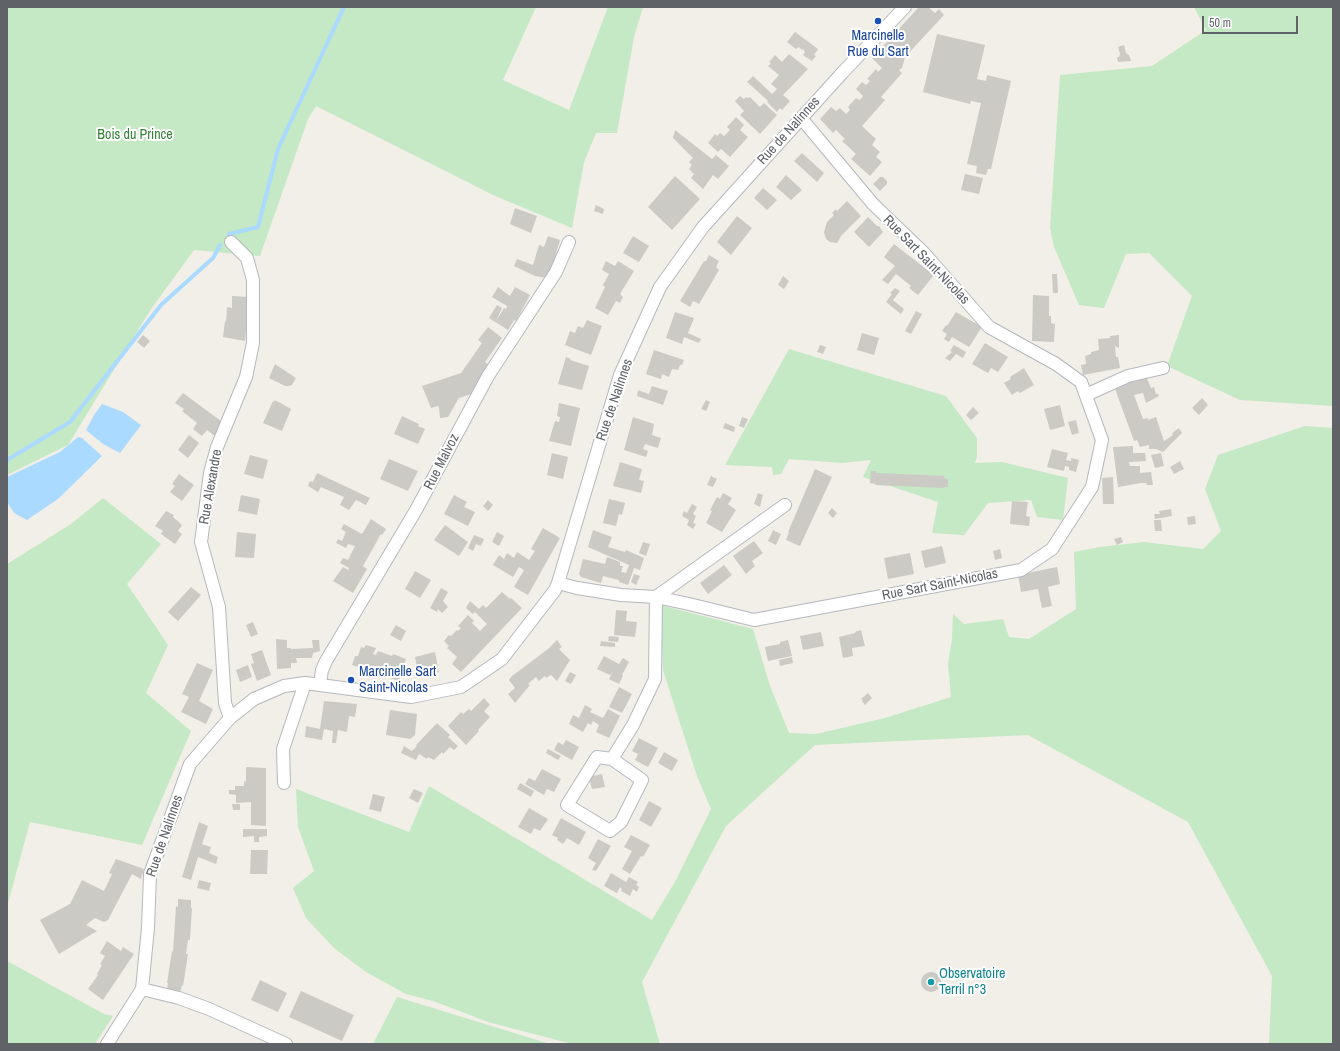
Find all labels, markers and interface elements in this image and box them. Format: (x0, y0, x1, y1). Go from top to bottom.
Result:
scale bar (1204, 8, 1300, 34)
text: 50 m (1209, 15, 1231, 31)
marker: Marcinelle Rue du Sart (873, 16, 883, 26)
place label: Marcinelle Rue du Sart (847, 28, 909, 60)
street label: Rue de Nalinnes (754, 94, 824, 168)
park label: Bois du Prince (97, 127, 173, 143)
street label: Rue Sart Saint-Nicolas (879, 212, 973, 308)
street label: Rue de Nalinnes (593, 357, 637, 443)
street label: Rue Malvoz (421, 431, 463, 493)
street label: Rue Alexandre (196, 448, 226, 526)
street label: Rue Sart Saint-Nicolas (881, 566, 999, 604)
place label: Marcinelle Sart Saint-Nicolas (359, 664, 436, 696)
marker: Marcinelle Sart Saint-Nicolas (346, 675, 356, 685)
street label: Rue de Nalinnes (143, 793, 187, 879)
place label: Observatoire Terril n°3 (939, 966, 1005, 998)
marker: Observatoire Terril n°3 (926, 977, 936, 987)

